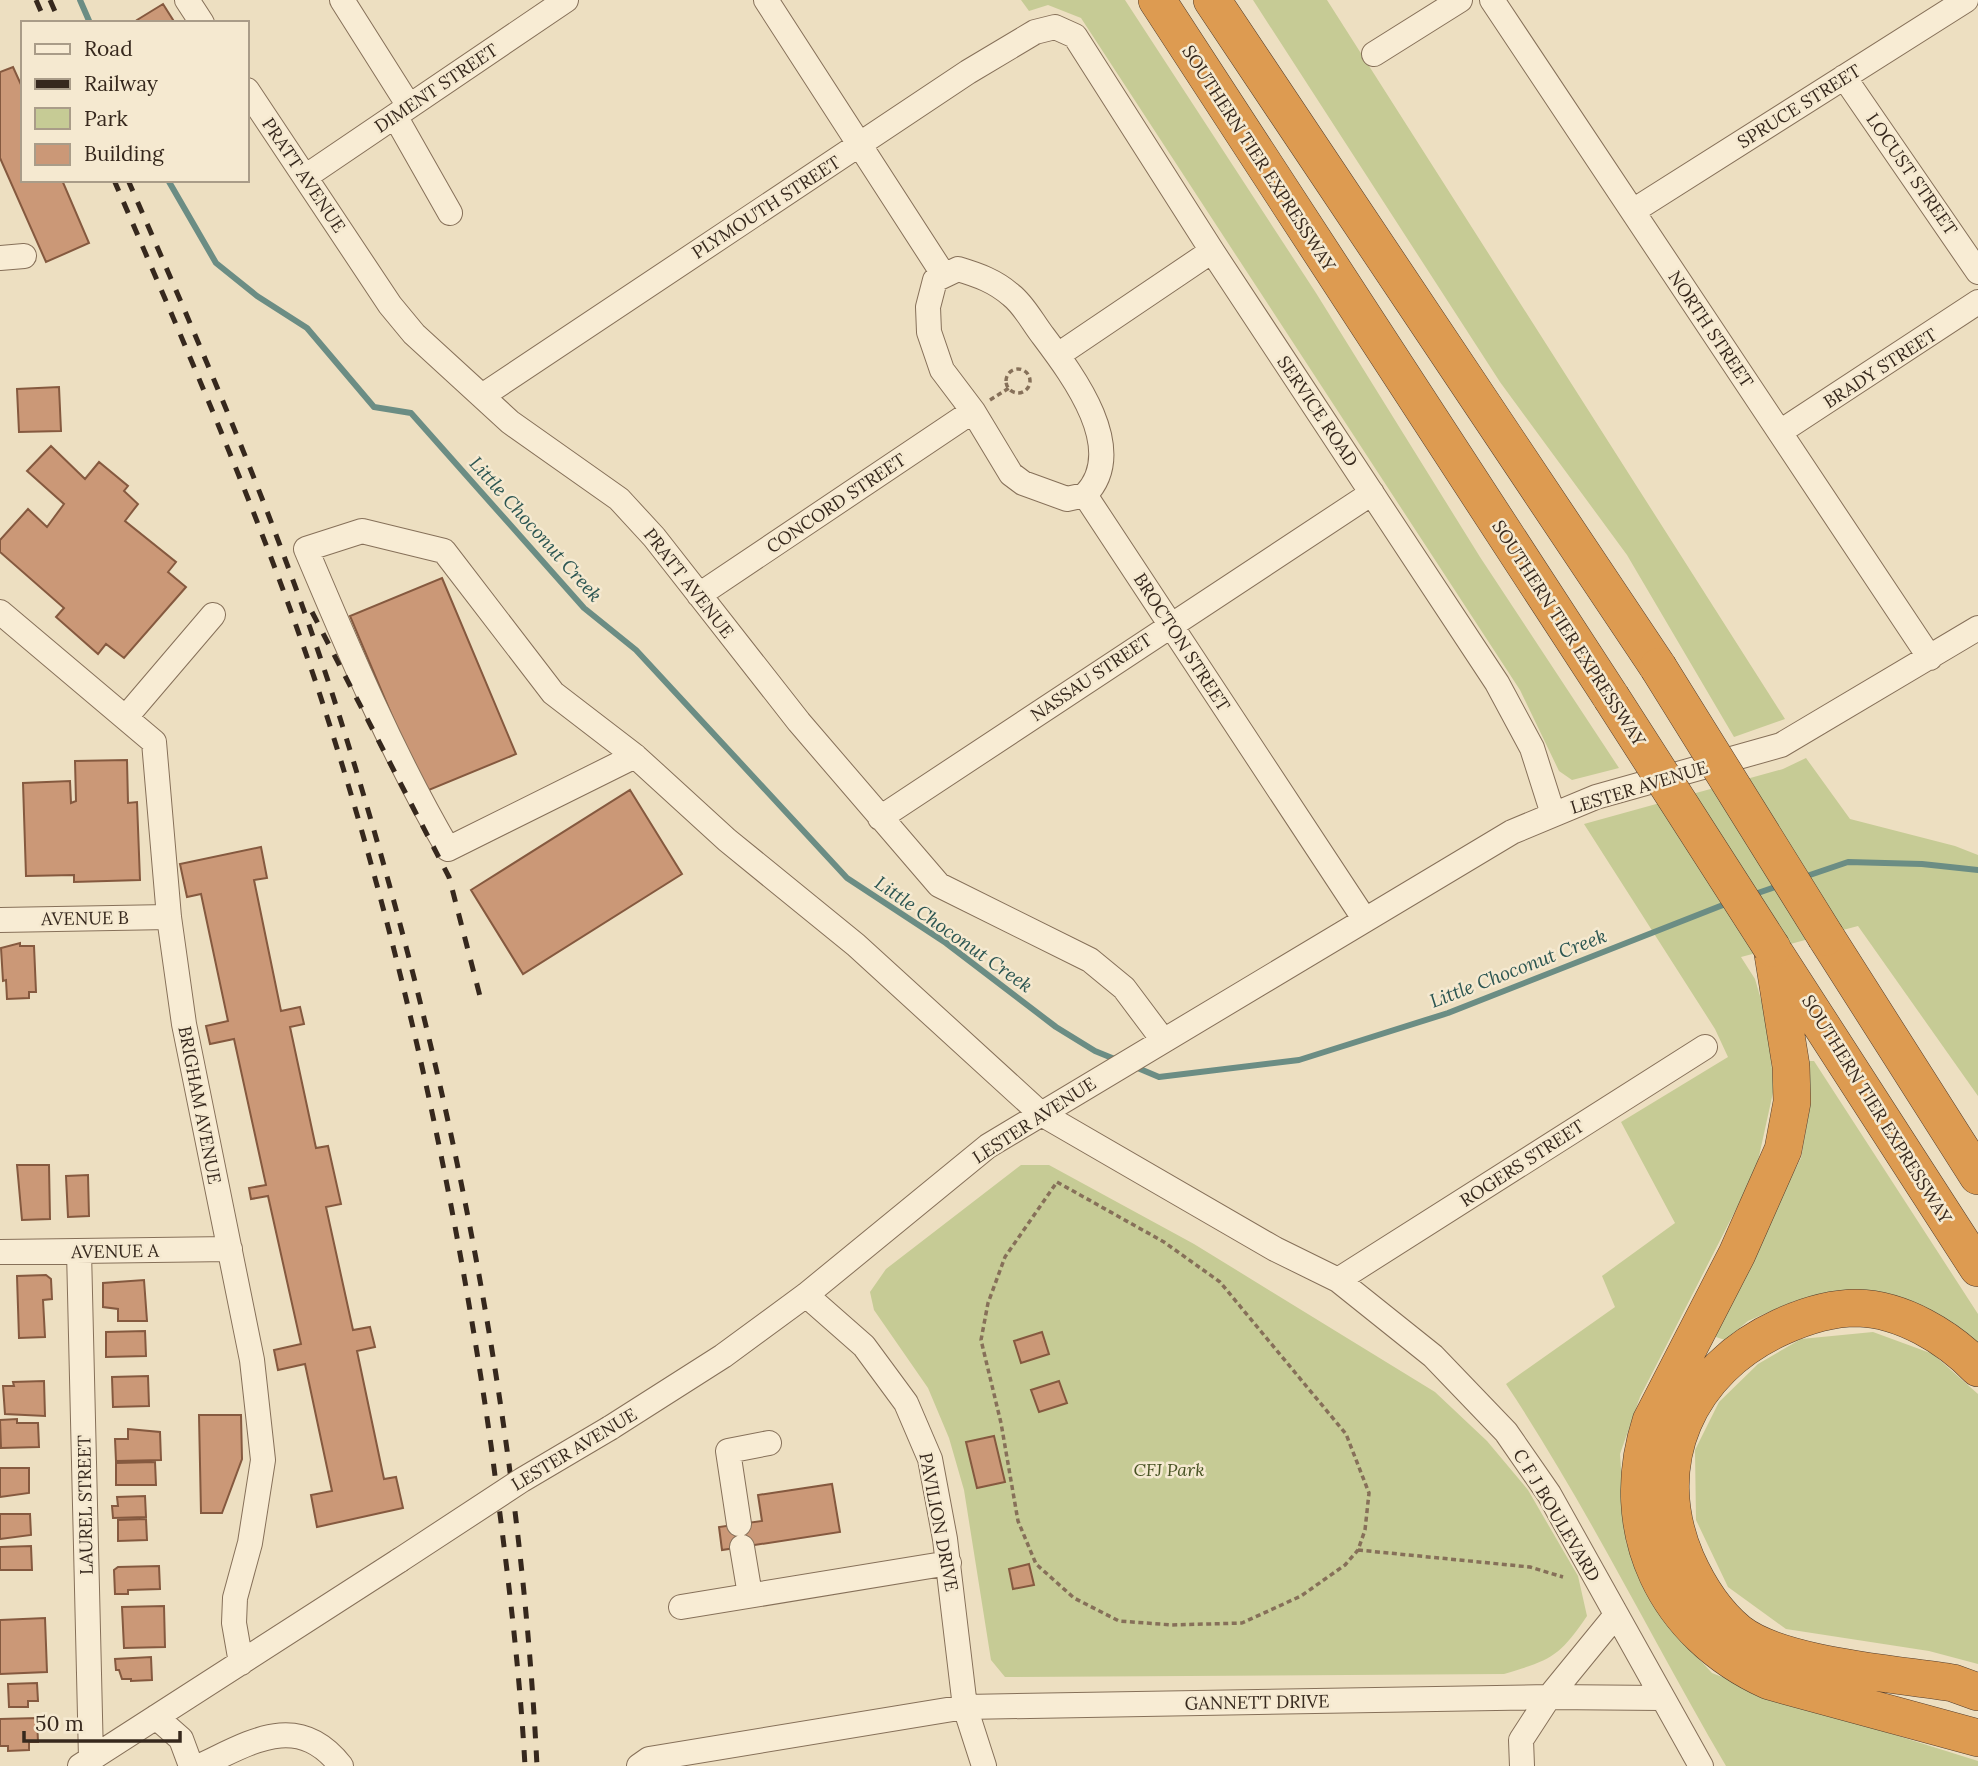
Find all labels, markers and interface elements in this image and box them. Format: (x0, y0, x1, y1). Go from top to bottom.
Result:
legend (21, 21, 248, 182)
text: Road (84, 35, 133, 62)
street label: DIMENT STREET (370, 38, 502, 138)
street label: SOUTHERN TIER EXPRESSWAY (1177, 41, 1341, 276)
street label: SPRUCE STREET (1733, 59, 1865, 153)
text: Railway (84, 70, 158, 97)
text: Park (84, 105, 128, 132)
street label: LOCUST STREET (1861, 108, 1963, 240)
street label: PRATT AVENUE (257, 113, 351, 237)
text: Building (84, 140, 164, 167)
street label: PLYMOUTH STREET (687, 150, 845, 264)
street label: NORTH STREET (1663, 266, 1759, 392)
street label: BRADY STREET (1819, 322, 1941, 413)
street label: SERVICE ROAD (1272, 351, 1364, 471)
street label: CONCORD STREET (762, 448, 911, 558)
water label: Little Choconut Creek (464, 451, 608, 607)
street label: SOUTHERN TIER EXPRESSWAY (1487, 516, 1651, 751)
street label: PRATT AVENUE (639, 523, 739, 643)
street label: BROCTON STREET (1129, 569, 1236, 716)
street label: NASSAU STREET (1026, 628, 1156, 726)
street label: LESTER AVENUE (1567, 755, 1711, 819)
water label: Little Choconut Creek (870, 870, 1038, 998)
street label: AVENUE B (40, 906, 129, 930)
water label: Little Choconut Creek (1426, 923, 1610, 1013)
street label: SOUTHERN TIER EXPRESSWAY (1797, 991, 1957, 1228)
street label: BRIGHAM AVENUE (173, 1024, 227, 1186)
street label: LESTER AVENUE (968, 1072, 1100, 1168)
street label: ROGERS STREET (1455, 1114, 1589, 1212)
street label: AVENUE A (70, 1239, 160, 1263)
street label: LESTER AVENUE (507, 1402, 641, 1496)
street label: LAUREL STREET (72, 1434, 98, 1575)
street label: C F J BOULEVARD (1508, 1444, 1606, 1586)
street label: PAVILION DRIVE (914, 1451, 964, 1593)
park label: CFJ Park (1133, 1458, 1205, 1481)
street label: GANNETT DRIVE (1184, 1689, 1330, 1715)
scale bar (24, 1700, 180, 1744)
text: 50 m (35, 1710, 84, 1737)

